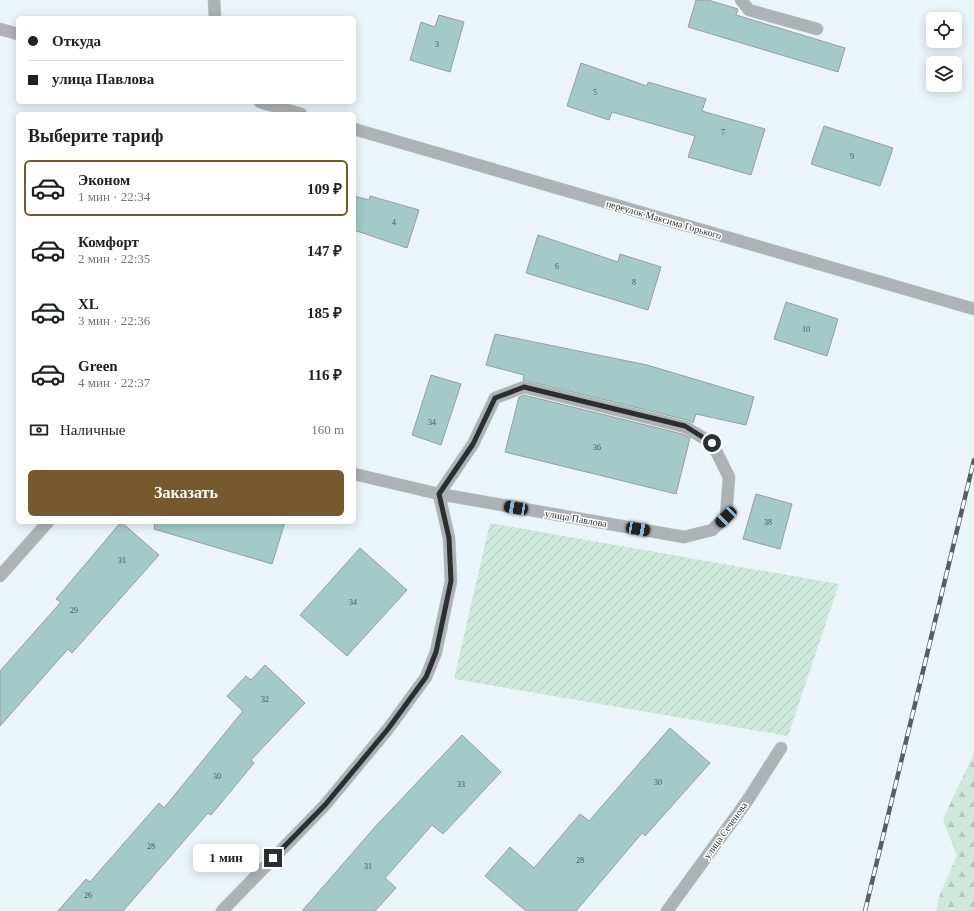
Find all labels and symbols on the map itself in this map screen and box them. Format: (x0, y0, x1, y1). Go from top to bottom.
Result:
house number: 3 (435, 40, 439, 49)
house number: 5 (593, 88, 597, 97)
house number: 7 (721, 128, 725, 137)
house number: 9 (850, 152, 854, 161)
street label: переулок Максима Горького (605, 198, 723, 241)
house number: 4 (392, 218, 396, 227)
house number: 6 (555, 262, 559, 271)
house number: 8 (632, 278, 636, 287)
house number: 10 (802, 325, 810, 334)
house number: 34 (428, 418, 436, 427)
route start (703, 434, 721, 452)
house number: 36 (593, 443, 601, 452)
car (503, 500, 529, 516)
car (713, 504, 739, 530)
street label: улица Павлова (544, 508, 608, 529)
house number: 38 (764, 518, 772, 527)
car (625, 521, 651, 537)
house number: 31 (118, 556, 126, 565)
house number: 34 (349, 598, 357, 607)
house number: 29 (70, 606, 78, 615)
house number: 32 (261, 695, 269, 704)
house number: 30 (213, 772, 221, 781)
house number: 30 (654, 778, 662, 787)
house number: 33 (457, 780, 465, 789)
street label: улица Сеченова (701, 799, 750, 861)
house number: 28 (147, 842, 155, 851)
callout: 1 мин (193, 844, 259, 872)
route end (264, 849, 282, 867)
house number: 28 (576, 856, 584, 865)
house number: 31 (364, 862, 372, 871)
house number: 26 (84, 891, 92, 900)

